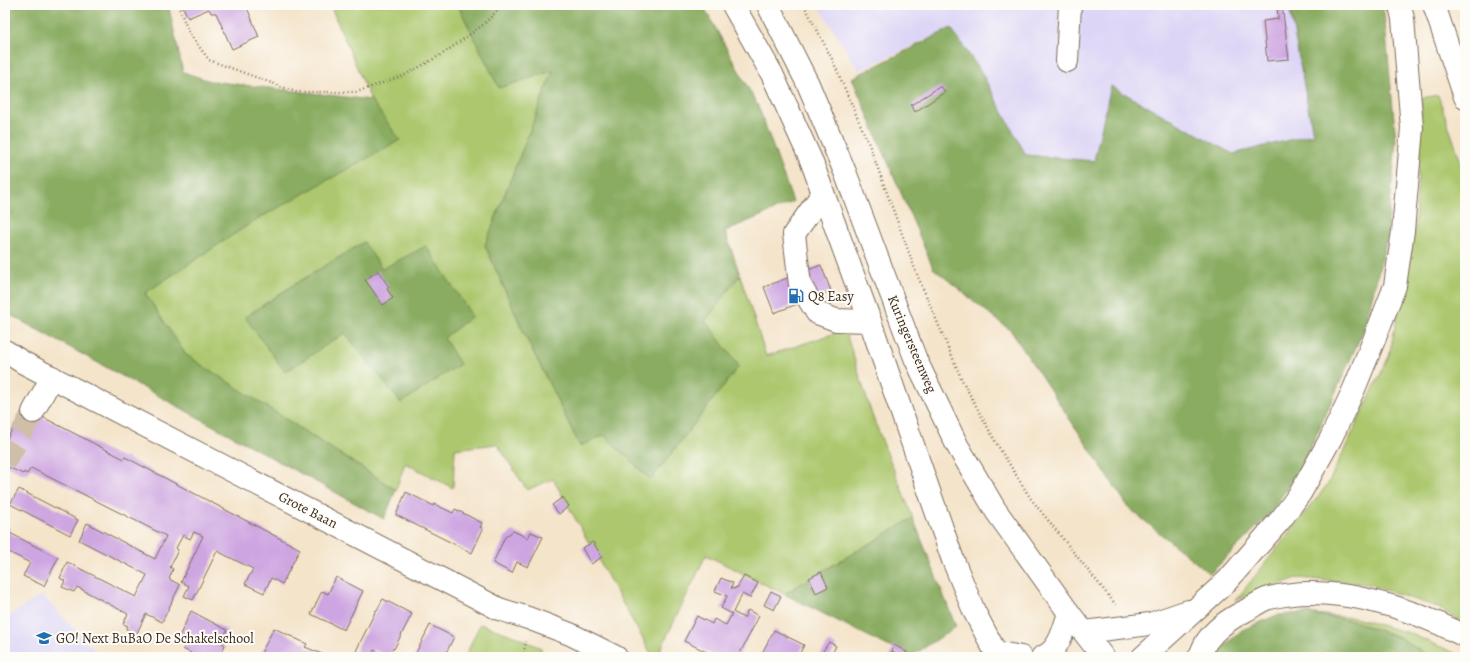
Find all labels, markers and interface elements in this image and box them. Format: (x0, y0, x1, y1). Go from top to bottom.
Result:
fuel station icon: Q8 Easy (787, 287, 805, 305)
place label: Q8 Easy (808, 287, 854, 306)
street label: Kuringersteenweg (883, 292, 941, 396)
street label: Grote Baan (275, 487, 341, 533)
school or university icon: GO! Next BuBaO De Schakelschool (35, 629, 53, 647)
place label: GO! Next BuBaO De Schakelschool (56, 629, 254, 648)

